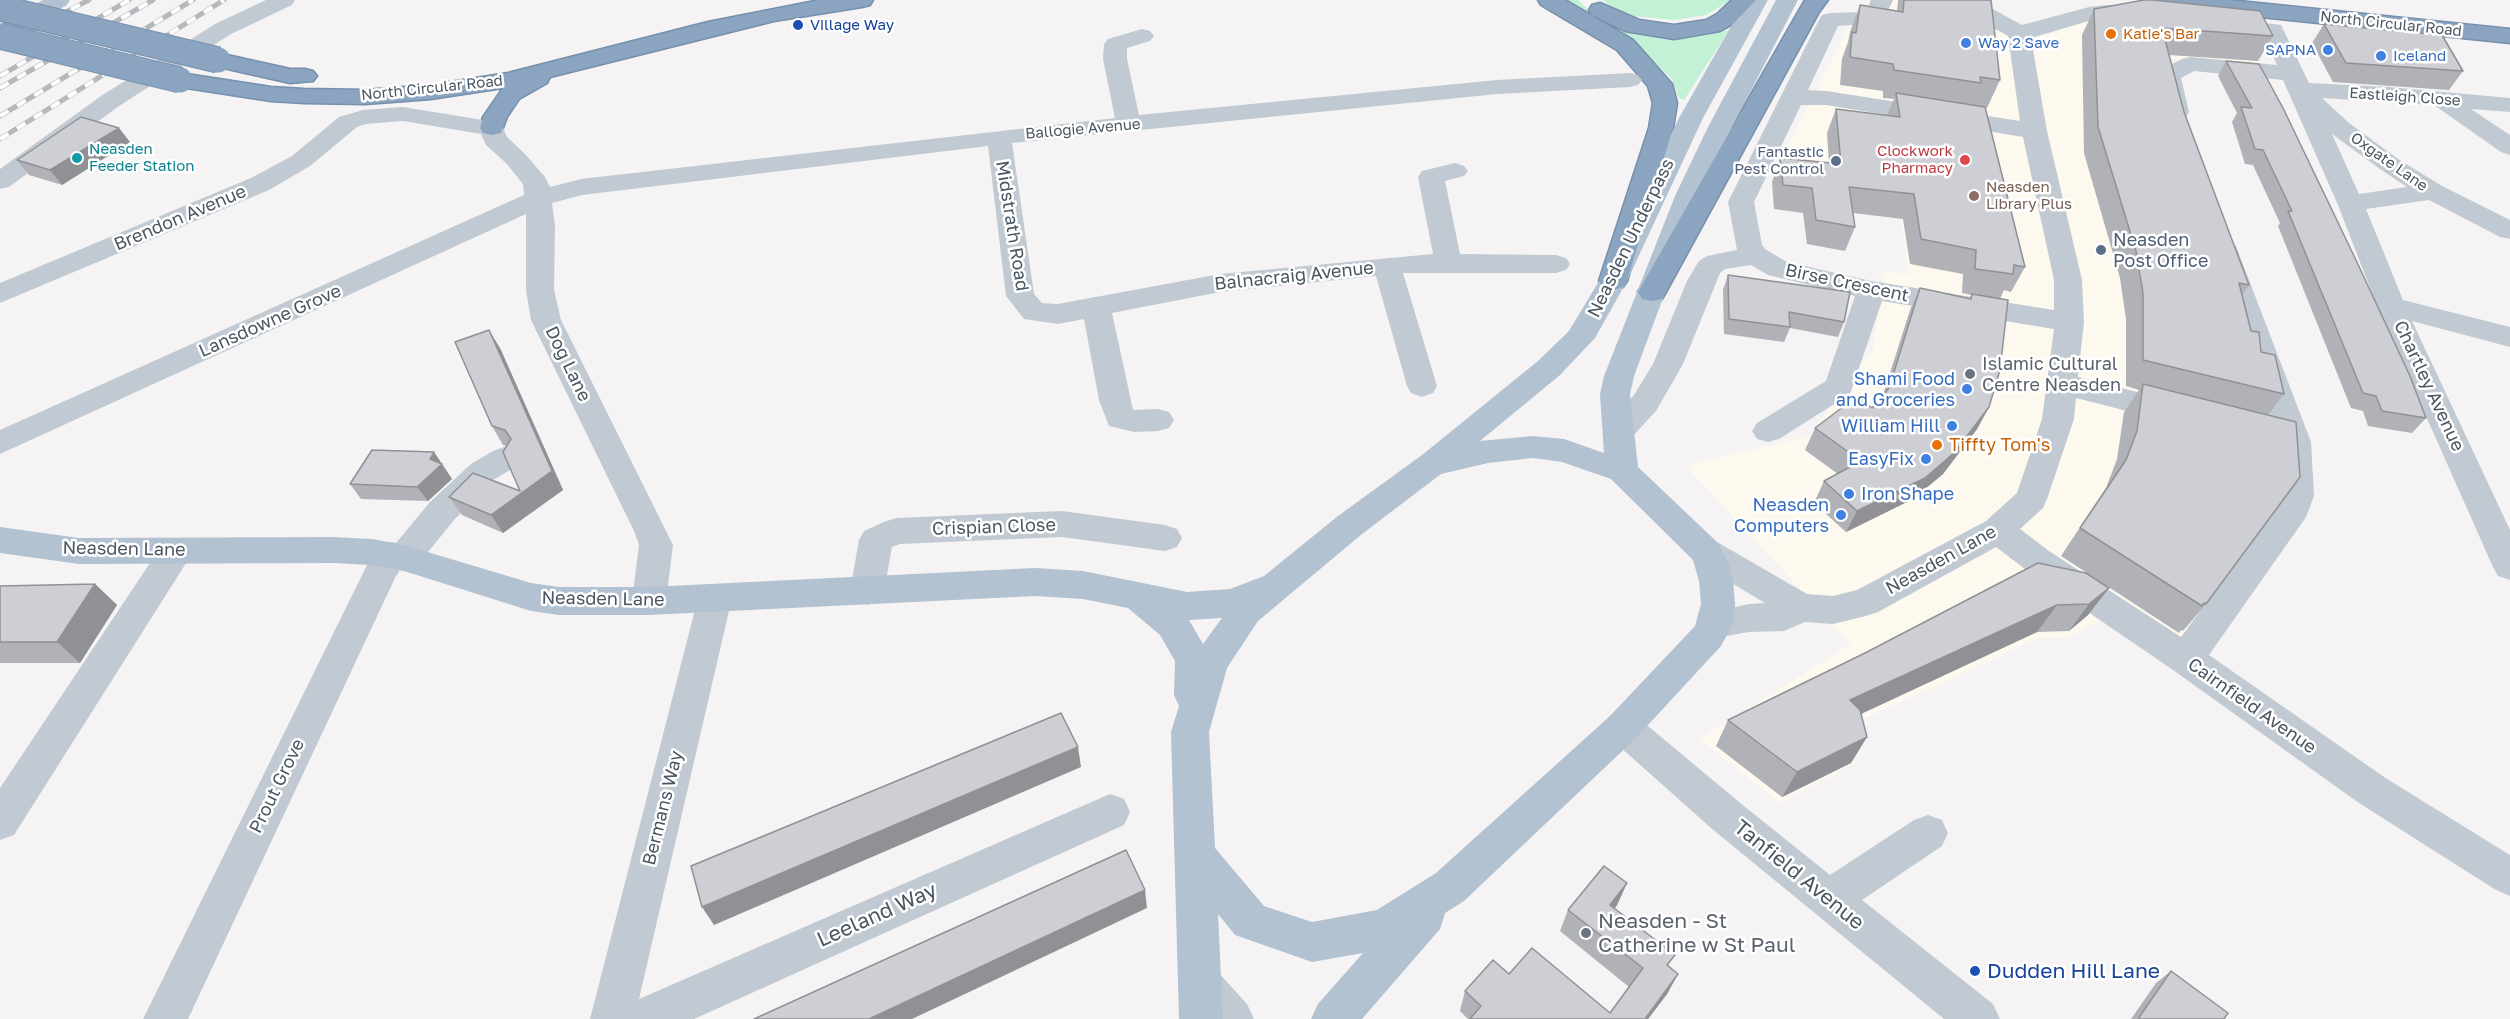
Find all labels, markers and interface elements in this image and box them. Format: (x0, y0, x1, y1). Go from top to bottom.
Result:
street label: North Circular Road (2319, 8, 2463, 40)
place label: Village Way (810, 16, 894, 34)
marker: Village Way (791, 18, 805, 32)
place label: Katie's Bar (2123, 25, 2199, 43)
marker: Katie's Bar (2104, 27, 2118, 41)
place label: Way 2 Save (1978, 34, 2059, 52)
marker: Way 2 Save (1959, 36, 1973, 50)
place label: SAPNA (2265, 41, 2316, 59)
marker: SAPNA (2321, 43, 2335, 57)
place label: Iceland (2393, 47, 2446, 65)
marker: Iceland (2374, 49, 2388, 63)
street label: North Circular Road (360, 72, 504, 104)
street label: Eastleigh Close (2349, 84, 2461, 110)
street label: Ballogie Avenue (1025, 115, 1141, 143)
street label: Oxgate Lane (2347, 129, 2431, 195)
place label: Neasden Feeder Station (89, 140, 195, 175)
place label: Clockwork Pharmacy (1877, 142, 1953, 177)
place label: Fantastic Pest Control (1734, 143, 1824, 178)
marker: Neasden Feeder Station (70, 151, 84, 165)
marker: Clockwork Pharmacy (1958, 153, 1972, 167)
marker: Fantastic Pest Control (1829, 154, 1843, 168)
street label: Neasden Underpass (1583, 155, 1679, 321)
street label: Midstrath Road (991, 159, 1033, 293)
place label: Neasden Library Plus (1986, 178, 2072, 213)
street label: Brendon Avenue (111, 180, 249, 256)
marker: Neasden Library Plus (1967, 189, 1981, 203)
place label: Neasden Post Office (2113, 229, 2208, 272)
marker: Neasden Post Office (2094, 243, 2108, 257)
street label: Balnacraig Avenue (1213, 257, 1375, 295)
street label: Birse Crescent (1783, 259, 1911, 307)
street label: Lansdowne Grove (195, 280, 345, 362)
street label: Chartley Avenue (2389, 317, 2469, 455)
street label: Dog Lane (541, 323, 595, 405)
place label: Islamic Cultural Centre Neasden (1982, 353, 2121, 395)
marker: Islamic Cultural Centre Neasden (1963, 367, 1977, 381)
place label: Shami Food and Groceries (1836, 368, 1955, 410)
marker: Shami Food and Groceries (1960, 382, 1974, 396)
place label: William Hill (1841, 415, 1940, 437)
marker: William Hill (1945, 419, 1959, 433)
place label: Tiffty Tom's (1949, 434, 2050, 456)
marker: Tiffty Tom's (1930, 438, 1944, 452)
place label: EasyFix (1848, 448, 1914, 470)
marker: EasyFix (1919, 452, 1933, 466)
place label: Iron Shape (1861, 483, 1954, 505)
marker: Iron Shape (1842, 487, 1856, 501)
place label: Neasden Computers (1734, 494, 1829, 536)
marker: Neasden Computers (1834, 508, 1848, 522)
street label: Crispian Close (932, 514, 1056, 540)
street label: Neasden Lane (1882, 521, 2000, 599)
street label: Neasden Lane (62, 537, 186, 561)
street label: Neasden Lane (541, 587, 665, 611)
street label: Cairnfield Avenue (2184, 654, 2320, 758)
street label: Prout Grove (245, 735, 309, 837)
street label: Bermans Way (638, 749, 688, 867)
street label: Tanfield Avenue (1729, 815, 1869, 935)
street label: Leeland Way (813, 877, 941, 953)
place label: Neasden - St Catherine w St Paul (1598, 908, 1795, 958)
marker: Neasden - St Catherine w St Paul (1579, 926, 1593, 940)
place label: Dudden Hill Lane (1987, 958, 2160, 984)
marker: Dudden Hill Lane (1968, 964, 1982, 978)

